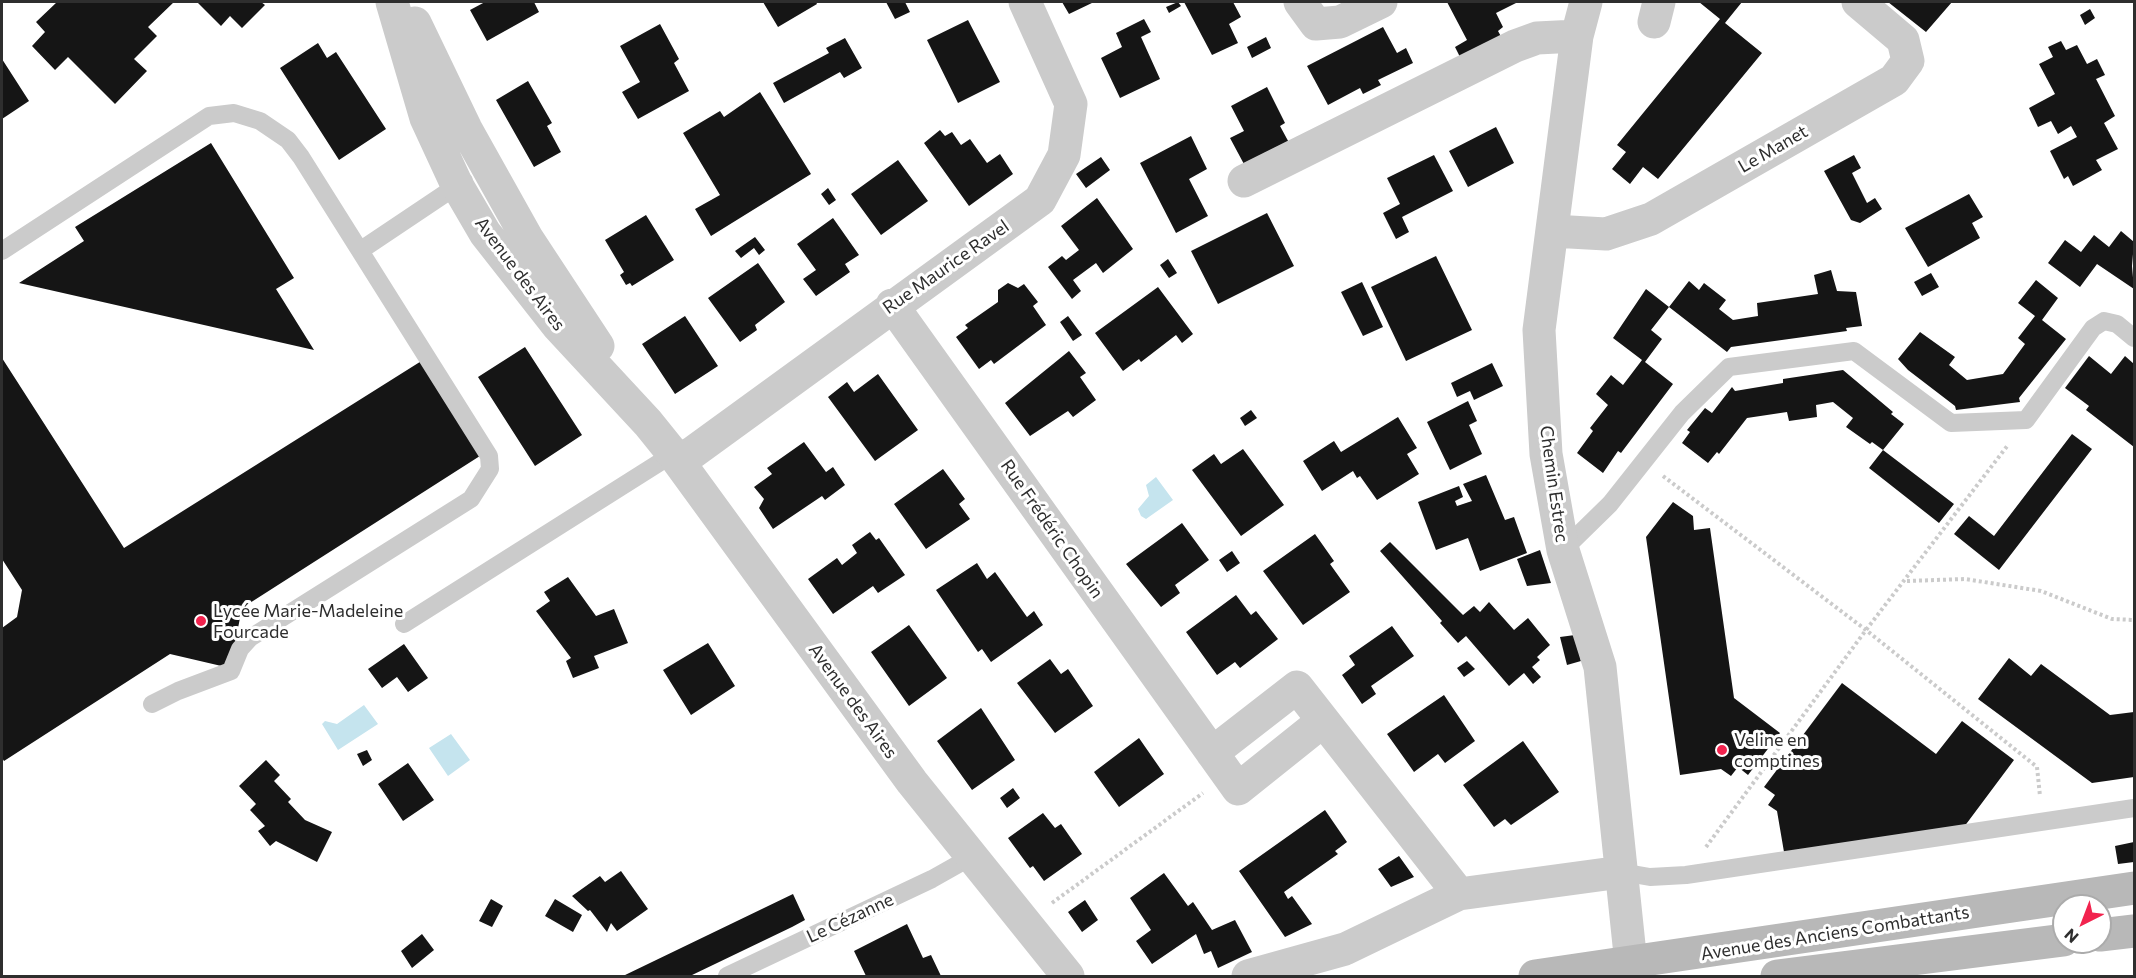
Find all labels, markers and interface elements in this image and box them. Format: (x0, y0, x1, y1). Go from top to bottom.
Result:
street label: Le Manet (1734, 120, 1812, 178)
street label: Avenue des Aires (470, 213, 570, 335)
street label: Rue Maurice Ravel (879, 215, 1013, 319)
street label: Chemin Estrec (1535, 424, 1573, 544)
street label: Rue Frédéric Chopin (996, 455, 1108, 603)
place label: Lycée Marie-Madeleine Fourcade (213, 600, 403, 642)
marker: Lycée Marie-Madeleine Fourcade (194, 614, 208, 628)
street label: Avenue des Aires (804, 639, 902, 763)
place label: Veline en comptines (1734, 729, 1820, 771)
marker: Veline en comptines (1715, 743, 1729, 757)
street label: Le Cézanne (803, 888, 897, 948)
north arrow (2052, 894, 2112, 954)
street label: Avenue des Anciens Combattants (1699, 901, 1971, 965)
text: N (2060, 925, 2082, 947)

